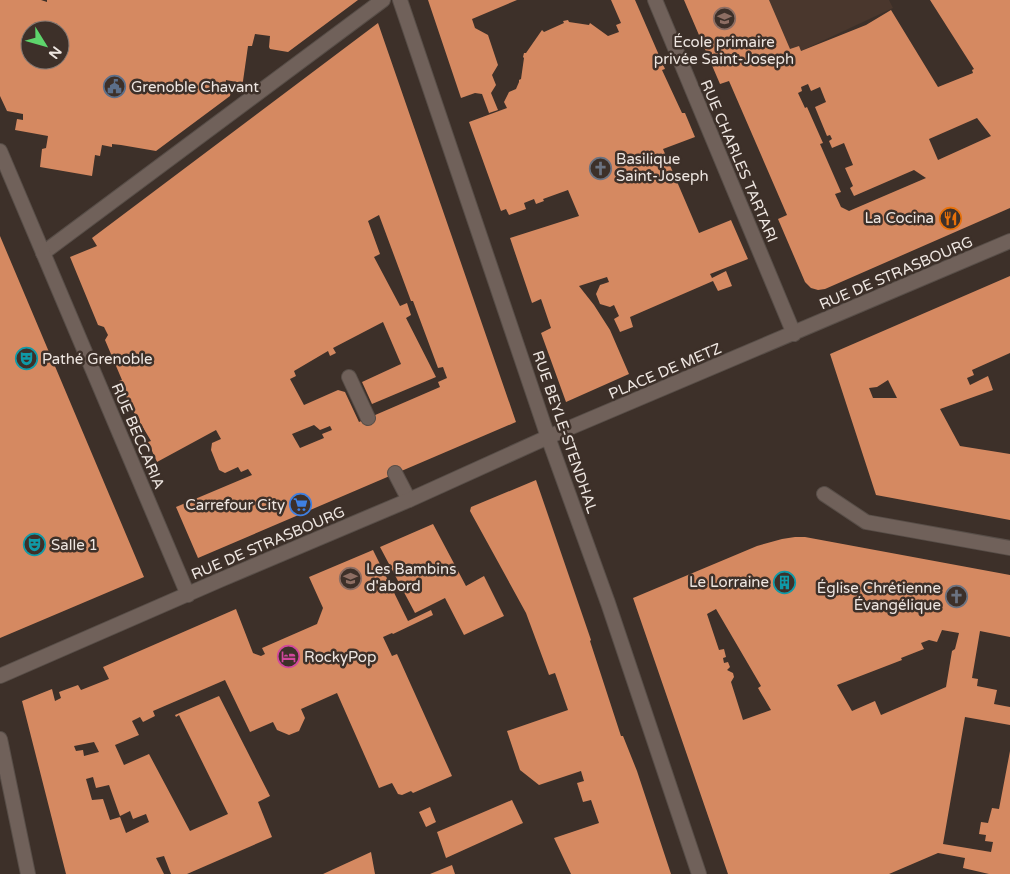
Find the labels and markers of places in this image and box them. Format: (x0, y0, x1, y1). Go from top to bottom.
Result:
school or university icon: École primaire privée Saint-Joseph (712, 7, 736, 31)
place label: École primaire privée Saint-Joseph (654, 33, 794, 68)
public building icon: Grenoble Chavant (103, 75, 127, 99)
place label: Grenoble Chavant (131, 78, 259, 96)
place label: Basilique Saint-Joseph (616, 150, 709, 185)
church icon: Basilique Saint-Joseph (588, 156, 612, 180)
restaurant icon: La Cocina (938, 206, 962, 230)
place label: La Cocina (864, 209, 934, 227)
theatre icon: Pathé Grenoble (14, 347, 38, 371)
place label: Pathé Grenoble (42, 350, 153, 368)
supermarket icon: Carrefour City (289, 493, 313, 517)
place label: Carrefour City (185, 496, 285, 514)
theatre icon: Salle 1 (23, 533, 47, 557)
place label: Salle 1 (51, 536, 98, 554)
place label: Les Bambins d'abord (366, 560, 456, 595)
school or university icon: Les Bambins d'abord (338, 566, 362, 590)
building icon: Le Lorraine (773, 570, 797, 594)
place label: Le Lorraine (689, 573, 769, 591)
place label: Église Chrétienne Évangélique (817, 579, 941, 614)
church icon: Église Chrétienne Évangélique (945, 585, 969, 609)
hotel icon: RockyPop (276, 645, 300, 669)
place label: RockyPop (304, 648, 376, 666)

